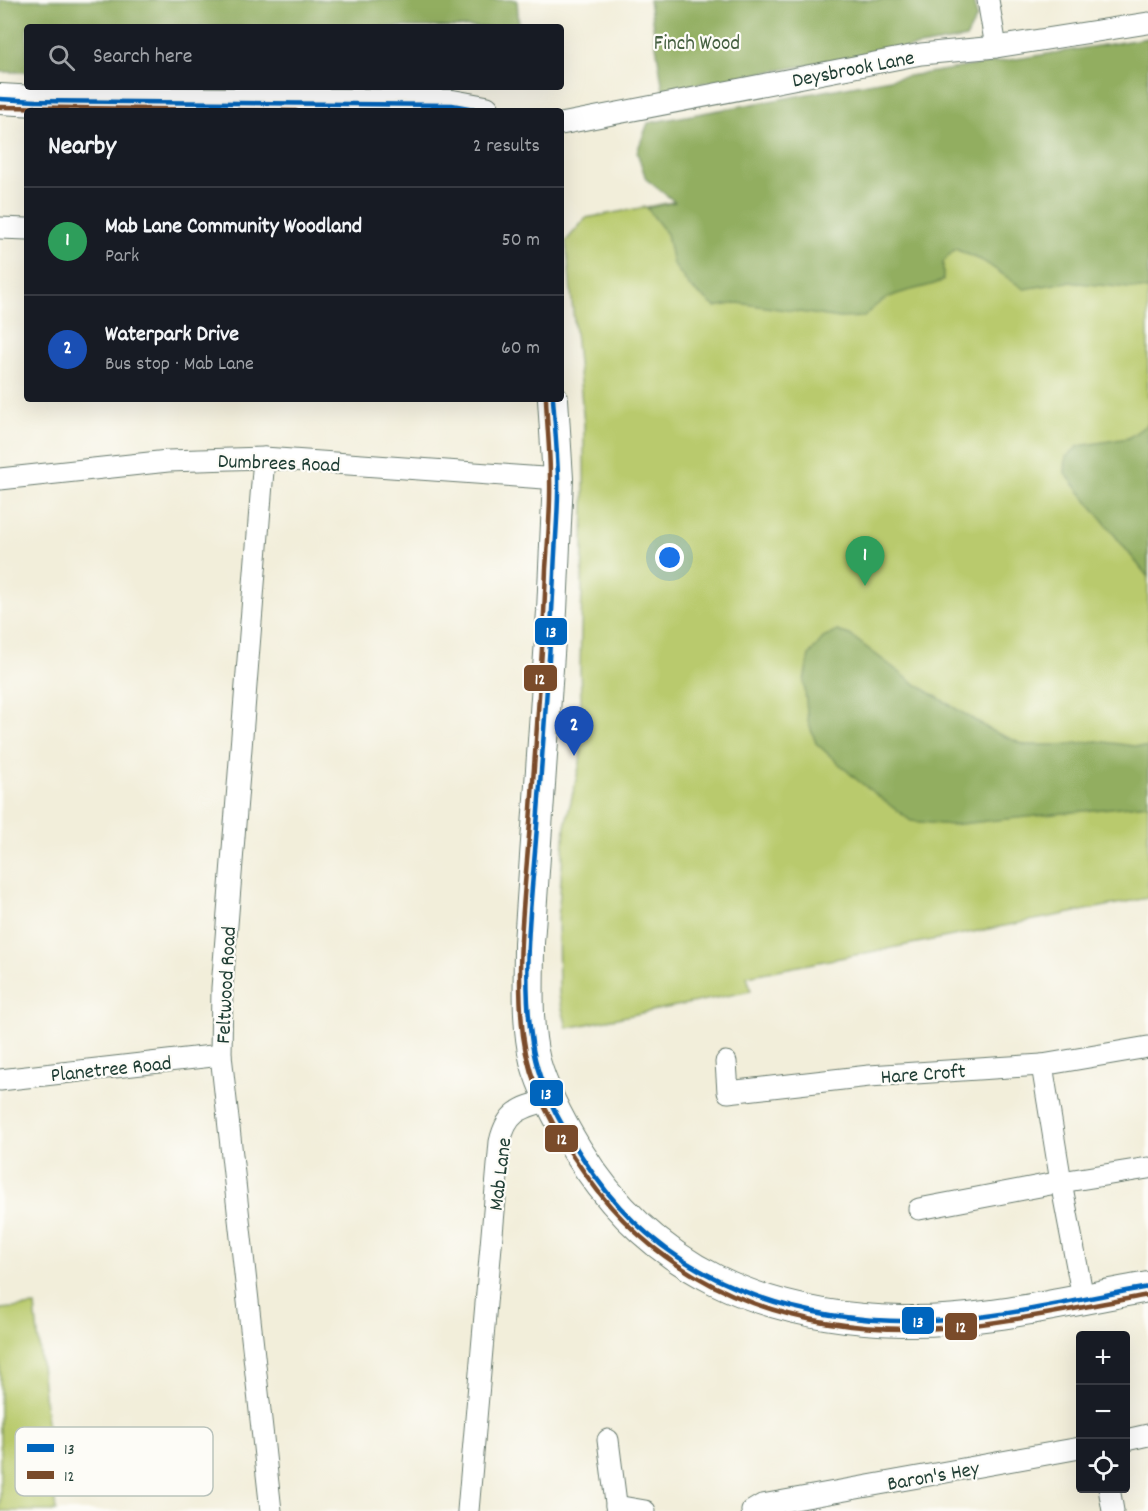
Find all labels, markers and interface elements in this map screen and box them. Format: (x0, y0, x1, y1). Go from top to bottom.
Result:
search box (24, 24, 564, 90)
park label: Finch Wood (654, 30, 740, 60)
icon: search (45, 41, 78, 74)
text: Search here (93, 42, 192, 73)
street label: Deysbrook Lane (790, 44, 917, 97)
text: Nearby (48, 129, 116, 166)
text: 2 results (473, 133, 540, 161)
text: Mab Lane Community Woodland (105, 212, 362, 243)
text: 1 (65, 227, 70, 255)
text: 50 m (502, 227, 540, 255)
text: Park (105, 243, 139, 271)
text: Waterpark Drive (105, 320, 239, 351)
text: 2 (63, 335, 72, 363)
text: 60 m (501, 335, 540, 363)
text: Bus stop · Mab Lane (105, 351, 254, 379)
street label: Dumbrees Road (217, 448, 341, 482)
pin: 1 (846, 536, 884, 586)
your location (655, 543, 684, 572)
line badge: 13 (534, 617, 568, 646)
text: 13 (546, 622, 556, 645)
line badge: 12 (523, 664, 558, 692)
text: 12 (535, 669, 545, 692)
pin: 2 (554, 706, 594, 756)
street label: Feltwood Road (210, 926, 246, 1045)
street label: Planetree Road (49, 1050, 173, 1092)
street label: Hare Croft (880, 1058, 967, 1094)
line badge: 13 (529, 1079, 564, 1107)
text: 13 (541, 1084, 551, 1107)
line badge: 12 (544, 1124, 579, 1153)
text: 12 (557, 1129, 567, 1152)
street label: Mab Lane (483, 1136, 521, 1213)
line badge: 13 (901, 1306, 935, 1335)
text: 13 (913, 1312, 923, 1335)
line badge: 12 (944, 1312, 978, 1341)
text: 12 (956, 1317, 966, 1340)
map controls (1076, 1331, 1130, 1493)
button: + (1076, 1331, 1130, 1385)
button: − (1076, 1385, 1130, 1439)
legend (15, 1427, 213, 1496)
text: 13 (64, 1439, 75, 1462)
button: locate (1076, 1439, 1130, 1493)
street label: Baron's Hey (885, 1455, 982, 1501)
text: 12 (64, 1466, 75, 1489)

